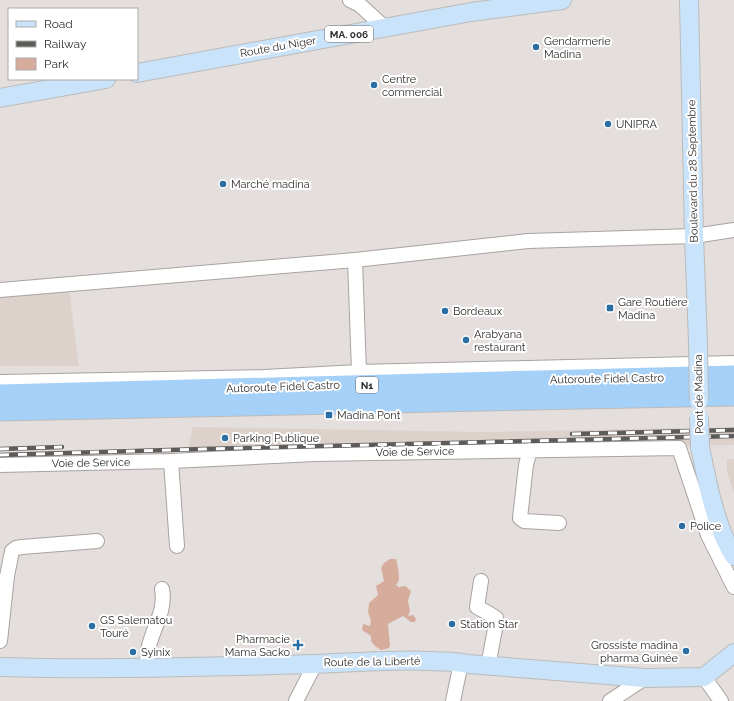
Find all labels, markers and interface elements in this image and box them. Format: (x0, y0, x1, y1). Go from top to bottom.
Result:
legend (8, 8, 138, 80)
text: Road (44, 17, 73, 31)
road number: MA. 006 (325, 26, 373, 42)
street label: Route du Niger (239, 34, 317, 60)
place label: Gendarmerie Madina (544, 35, 611, 61)
text: Railway (44, 37, 87, 51)
marker: Gendarmerie Madina (531, 42, 541, 52)
text: Park (44, 57, 69, 71)
place label: Centre commercial (382, 73, 442, 99)
marker: Centre commercial (369, 80, 379, 90)
street label: Boulevard du 28 Septembre (685, 99, 701, 243)
place label: UNIPRA (616, 118, 658, 131)
marker: UNIPRA (603, 119, 613, 129)
place label: Marché madina (231, 178, 310, 191)
marker: Marché madina (218, 179, 228, 189)
place label: Gare Routière Madina (618, 296, 688, 322)
marker: Gare Routière Madina (605, 303, 615, 313)
place label: Bordeaux (453, 305, 502, 318)
marker: Bordeaux (440, 306, 450, 316)
place label: Arabyana restaurant (474, 328, 526, 354)
marker: Arabyana restaurant (461, 335, 471, 345)
street label: Pont de Madina (692, 354, 706, 434)
street label: Autoroute Fidel Castro (550, 371, 665, 386)
road number: N1 (356, 377, 378, 393)
street label: Autoroute Fidel Castro (226, 378, 341, 395)
place label: Madina Pont (337, 409, 401, 422)
marker: Madina Pont (324, 410, 334, 420)
place label: Parking Publique (233, 432, 320, 445)
marker: Parking Publique (220, 433, 230, 443)
street label: Voie de Service (376, 445, 455, 459)
street label: Voie de Service (52, 456, 131, 470)
place label: Police (690, 520, 722, 533)
marker: Police (677, 521, 687, 531)
place label: GS Salematou Touré (100, 614, 172, 640)
place label: Station Star (460, 618, 518, 631)
marker: Station Star (447, 619, 457, 629)
marker: GS Salematou Touré (87, 621, 97, 631)
place label: Pharmacie Mama Sacko (225, 633, 291, 659)
place label: Grossiste madina pharma Guinée (591, 639, 679, 665)
marker: Pharmacie Mama Sacko (293, 640, 303, 650)
place label: Syinix (141, 646, 171, 659)
marker: Grossiste madina pharma Guinée (681, 646, 691, 656)
marker: Syinix (128, 647, 138, 657)
street label: Route de la Liberté (323, 655, 421, 669)

